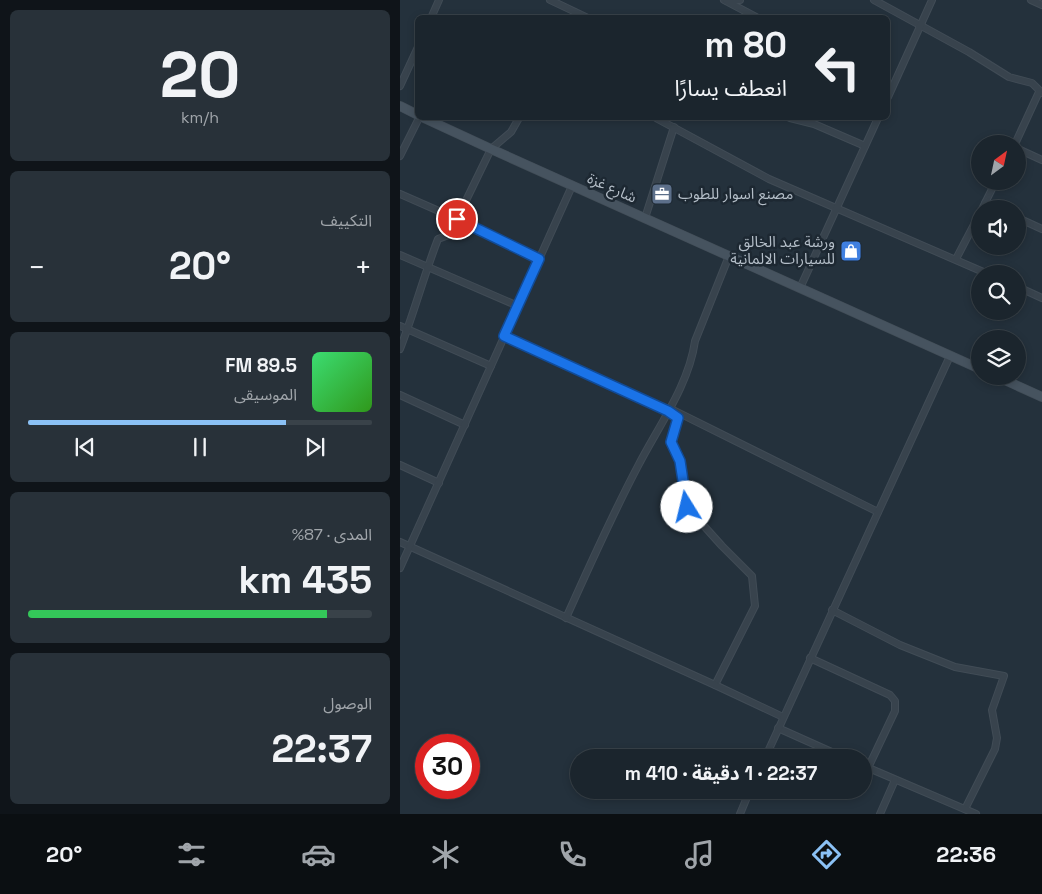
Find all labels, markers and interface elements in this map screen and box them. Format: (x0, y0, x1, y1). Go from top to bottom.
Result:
text: 80 m (705, 23, 787, 67)
text: 20 (160, 33, 240, 116)
icon: left (805, 35, 870, 100)
text: انعطف يسارًا (675, 74, 787, 102)
text: km/h (181, 107, 219, 128)
north arrow (971, 135, 1026, 190)
map controls (971, 135, 1026, 385)
street label: شارع غزة (583, 168, 640, 210)
office icon: مصنع اسوار للطوب (650, 182, 674, 206)
place label: مصنع اسوار للطوب (678, 184, 793, 206)
pin (436, 198, 478, 240)
button: sound (971, 200, 1026, 255)
icon: arrive (443, 205, 471, 233)
text: التكييف (320, 210, 372, 231)
place label: ورشة عبد الخالق للسيارات الالمانية (730, 232, 835, 268)
shop icon: ورشة عبد الخالق للسيارات الالمانية (839, 239, 863, 263)
text: 20° (169, 242, 231, 290)
text: − (28, 249, 45, 285)
text: + (355, 249, 372, 285)
button: search (971, 265, 1026, 320)
button: layers (971, 330, 1026, 385)
text: 89.5 FM (225, 353, 297, 378)
text: الموسيقى (234, 384, 297, 405)
icon: previous (71, 433, 99, 461)
icon: pause (186, 433, 214, 461)
icon: next (301, 433, 329, 461)
position arrow (660, 480, 712, 532)
text: المدى · 87% (292, 524, 372, 545)
text: 435 km (238, 556, 372, 604)
text: الوصول (323, 693, 372, 714)
text: 22:37 (271, 725, 372, 773)
speed limit sign: 30 (415, 734, 480, 799)
text: 22:37 · 1 دقيقة · 410 m (625, 761, 817, 786)
icon: filters (174, 837, 209, 872)
icon: car (301, 837, 336, 872)
icon: climate (428, 837, 463, 872)
icon: phone (555, 837, 590, 872)
icon: music (682, 837, 717, 872)
icon: directions (809, 837, 844, 872)
text: 20° (46, 840, 82, 868)
text: 22:36 (936, 840, 996, 868)

